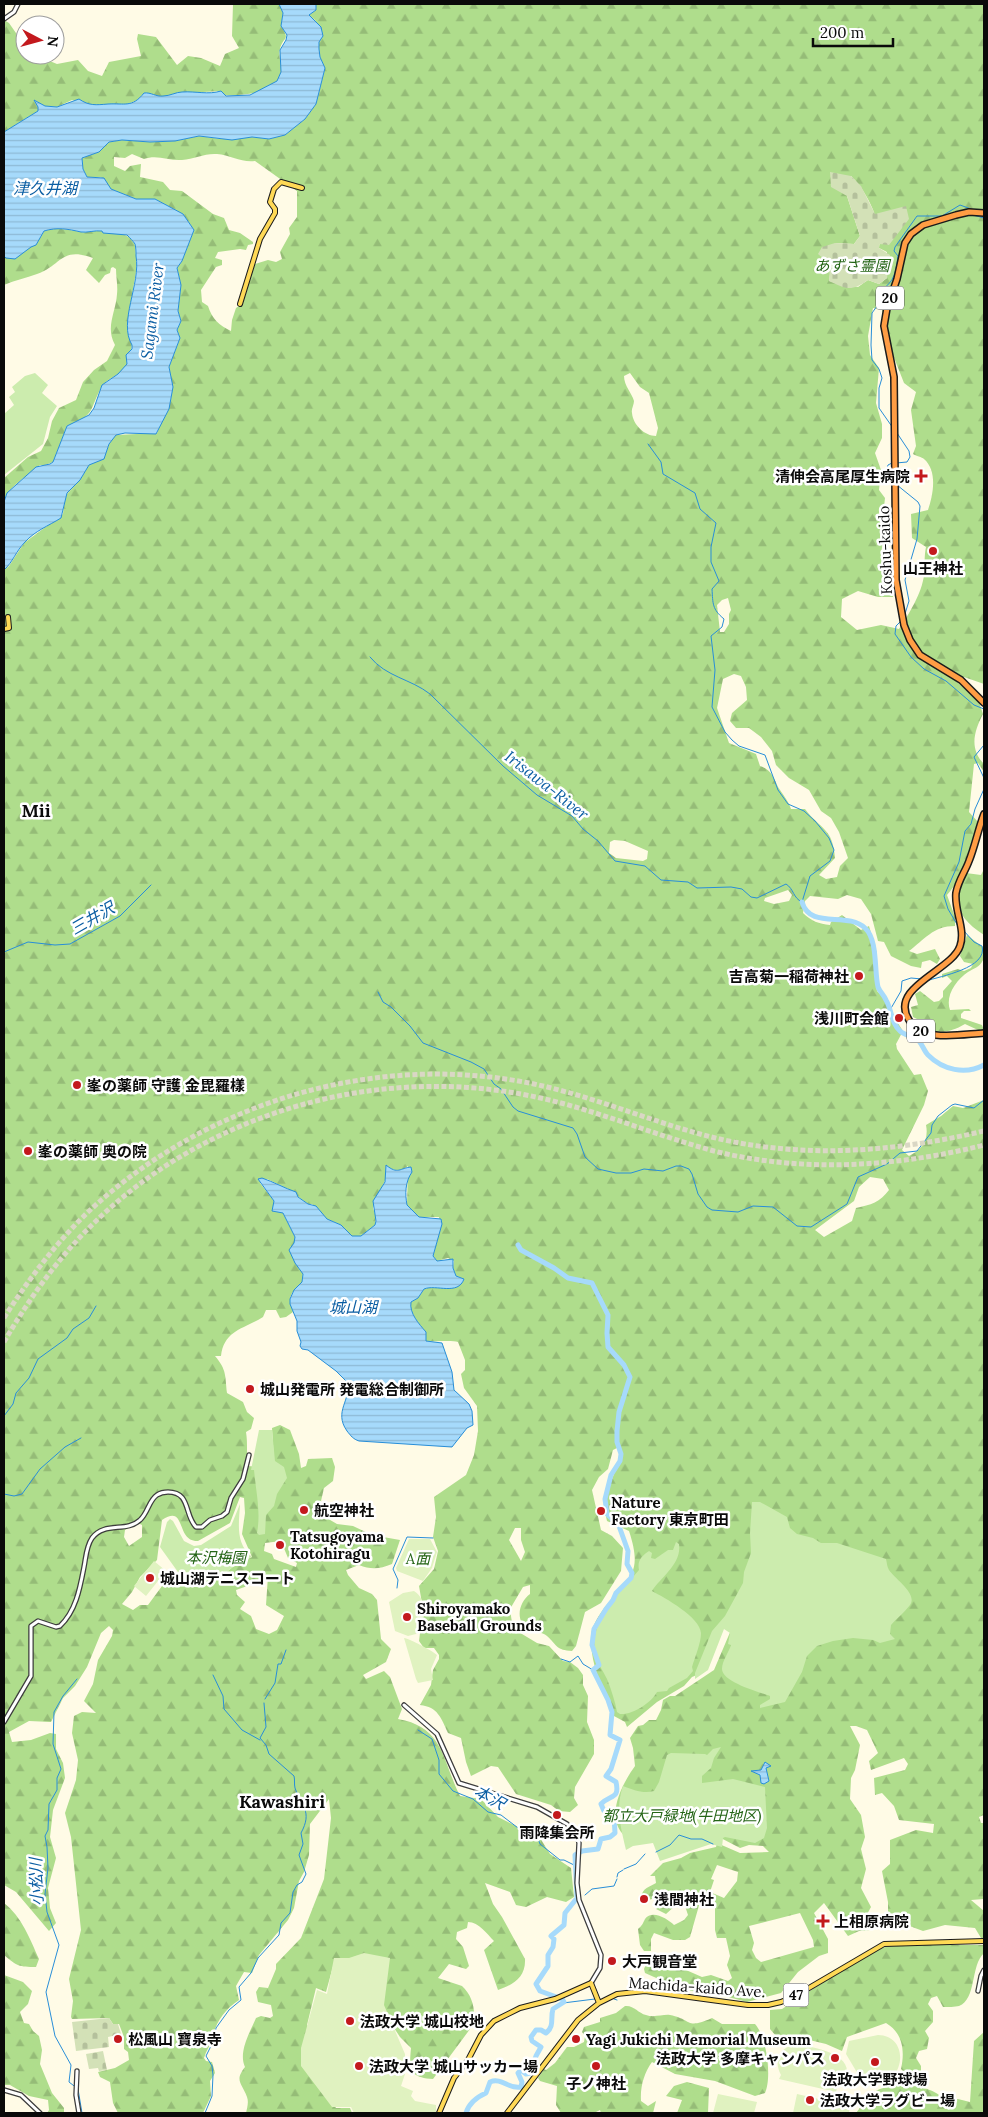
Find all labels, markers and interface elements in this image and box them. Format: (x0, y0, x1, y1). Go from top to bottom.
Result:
north arrow (15, 15, 65, 65)
scale bar (813, 15, 893, 47)
text: 200 m (820, 23, 864, 42)
text: N (43, 35, 62, 48)
water label: 津久井湖 (13, 178, 80, 198)
park label: あずさ霊園 (814, 256, 891, 275)
water label: Sagami River (136, 261, 168, 360)
road number: 20 (876, 286, 904, 310)
place label: 清伸会高尾厚生病院 (775, 467, 910, 486)
marker: 清伸会高尾厚生病院 (914, 469, 928, 483)
street label: Koshu-kaido (874, 505, 896, 595)
marker: 山王神社 (927, 545, 939, 557)
place label: 山王神社 (903, 559, 963, 578)
water label: Irisawa-River (501, 746, 593, 824)
district label: Mii (21, 799, 51, 822)
water label: 三井沢 (66, 896, 120, 939)
place label: 吉高菊一稲荷神社 (729, 967, 849, 986)
marker: 吉高菊一稲荷神社 (853, 970, 865, 982)
place label: 浅川町会館 (814, 1009, 889, 1028)
marker: 浅川町会館 (893, 1012, 905, 1024)
road number: 20 (907, 1019, 935, 1042)
place label: 峯の薬師 守護 金毘羅樣 (87, 1076, 245, 1095)
marker: 峯の薬師 守護 金毘羅樣 (71, 1079, 83, 1091)
place label: 峯の薬師 奥の院 (38, 1142, 147, 1161)
marker: 峯の薬師 奥の院 (22, 1145, 34, 1157)
water label: 城山湖 (329, 1297, 380, 1317)
place label: 城山発電所 発電総合制御所 (260, 1380, 444, 1399)
marker: 城山発電所 発電総合制御所 (244, 1383, 256, 1395)
place label: Nature Factory 東京町田 (611, 1493, 729, 1529)
place label: 航空神社 (314, 1501, 374, 1520)
marker: 航空神社 (298, 1504, 310, 1516)
marker: Nature Factory 東京町田 (595, 1505, 607, 1517)
place label: Tatsugoyama Kotohiragu (290, 1527, 384, 1563)
marker: Tatsugoyama Kotohiragu (274, 1539, 286, 1551)
park label: 本沢梅園 (186, 1548, 248, 1567)
park label: A面 (405, 1549, 433, 1568)
place label: 城山湖テニスコート (160, 1569, 295, 1588)
marker: 城山湖テニスコート (144, 1572, 156, 1584)
place label: Shiroyamako Baseball Grounds (417, 1599, 542, 1635)
marker: Shiroyamako Baseball Grounds (401, 1611, 413, 1623)
water label: 本沢 (471, 1780, 511, 1814)
district label: Kawashiri (239, 1790, 325, 1813)
park label: 都立大戸緑地(牛田地区) (603, 1806, 761, 1826)
marker: 雨降集会所 (551, 1809, 563, 1821)
place label: 雨降集会所 (519, 1823, 595, 1842)
water label: 小松川 (25, 1856, 47, 1906)
place label: 浅間神社 (654, 1890, 714, 1909)
marker: 浅間神社 (638, 1893, 650, 1905)
place label: 上相原病院 (834, 1912, 909, 1931)
marker: 上相原病院 (816, 1914, 830, 1928)
place label: 大戸観音堂 (622, 1952, 697, 1971)
marker: 大戸観音堂 (606, 1955, 618, 1967)
street label: Machida-kaido Ave. (628, 1973, 766, 2001)
road number: 47 (784, 1984, 808, 2006)
place label: 法政大学 城山校地 (360, 2012, 484, 2031)
marker: 法政大学 城山校地 (344, 2015, 356, 2027)
place label: 松風山 寶泉寺 (128, 2030, 222, 2049)
place label: Yagi Jukichi Memorial Museum (586, 2030, 811, 2049)
marker: 松風山 寶泉寺 (112, 2033, 124, 2045)
marker: Yagi Jukichi Memorial Museum (570, 2033, 582, 2045)
place label: 法政大学 多摩キャンパス (656, 2049, 825, 2068)
marker: 法政大学 多摩キャンパス (829, 2052, 841, 2064)
marker: 法政大学野球場 (869, 2056, 881, 2068)
place label: 法政大学 城山サッカー場 (369, 2057, 538, 2076)
marker: 法政大学 城山サッカー場 (353, 2060, 365, 2072)
marker: 子ノ神社 (590, 2060, 602, 2072)
place label: 法政大学野球場 (822, 2070, 928, 2089)
place label: 子ノ神社 (566, 2074, 626, 2093)
place label: 法政大学ラグビー場 (820, 2091, 955, 2110)
marker: 法政大学ラグビー場 (804, 2094, 816, 2106)

